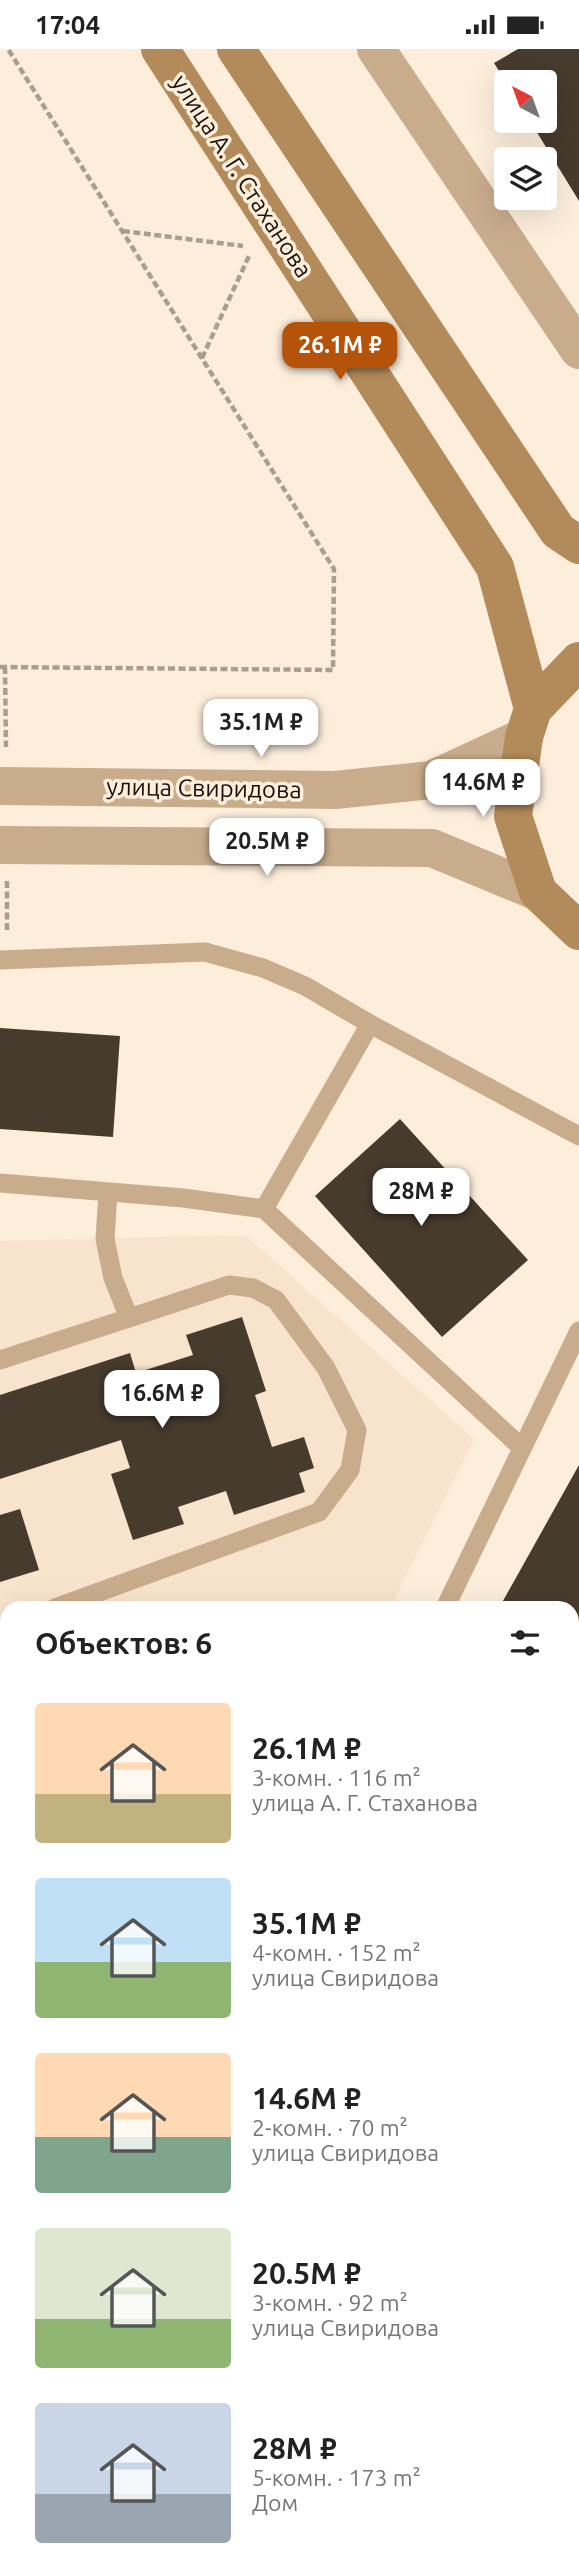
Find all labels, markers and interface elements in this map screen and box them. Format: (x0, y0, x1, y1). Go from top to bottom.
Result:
text: 17:04 (35, 10, 100, 39)
street label: улица А. Г. Стаханова (166, 70, 318, 282)
north arrow (494, 70, 556, 133)
map controls (494, 70, 557, 210)
button: layers (494, 147, 557, 210)
pin: 26.1M ₽ (275, 323, 405, 382)
text: 26.1M ₽ (298, 332, 382, 357)
pin: 35.1M ₽ (196, 699, 326, 759)
text: 35.1M ₽ (219, 709, 303, 734)
pin: 14.6M ₽ (418, 759, 548, 819)
text: 14.6M ₽ (441, 769, 525, 794)
street label: улица Свиридова (106, 773, 302, 803)
pin: 20.5M ₽ (202, 819, 332, 878)
text: 20.5M ₽ (225, 828, 309, 853)
pin: 28M ₽ (372, 1169, 470, 1228)
text: 28M ₽ (389, 1178, 453, 1203)
pin: 16.6M ₽ (97, 1371, 227, 1430)
text: 16.6M ₽ (120, 1380, 204, 1405)
icon: filters (506, 1624, 544, 1662)
text: Объектов: 6 (35, 1626, 212, 1660)
icon: home (91, 1731, 175, 1815)
text: 26.1M ₽ (252, 1731, 361, 1765)
text: 3-комн. · 116 m² (252, 1765, 421, 1790)
text: улица А. Г. Стаханова (252, 1790, 478, 1815)
icon: home (91, 1906, 175, 1990)
text: 35.1M ₽ (252, 1906, 361, 1940)
text: 4-комн. · 152 m² (252, 1940, 421, 1965)
text: улица Свиридова (252, 1965, 439, 1990)
icon: home (91, 2081, 175, 2165)
text: 14.6M ₽ (252, 2081, 361, 2115)
text: 2-комн. · 70 m² (252, 2115, 408, 2140)
text: улица Свиридова (252, 2140, 439, 2165)
icon: home (91, 2256, 175, 2340)
text: 20.5M ₽ (252, 2256, 361, 2290)
text: 3-комн. · 92 m² (252, 2290, 408, 2315)
text: улица Свиридова (252, 2315, 439, 2340)
icon: home (91, 2431, 175, 2515)
text: 28M ₽ (252, 2431, 337, 2465)
text: 5-комн. · 173 m² (252, 2465, 421, 2490)
text: Дом (252, 2490, 298, 2515)

